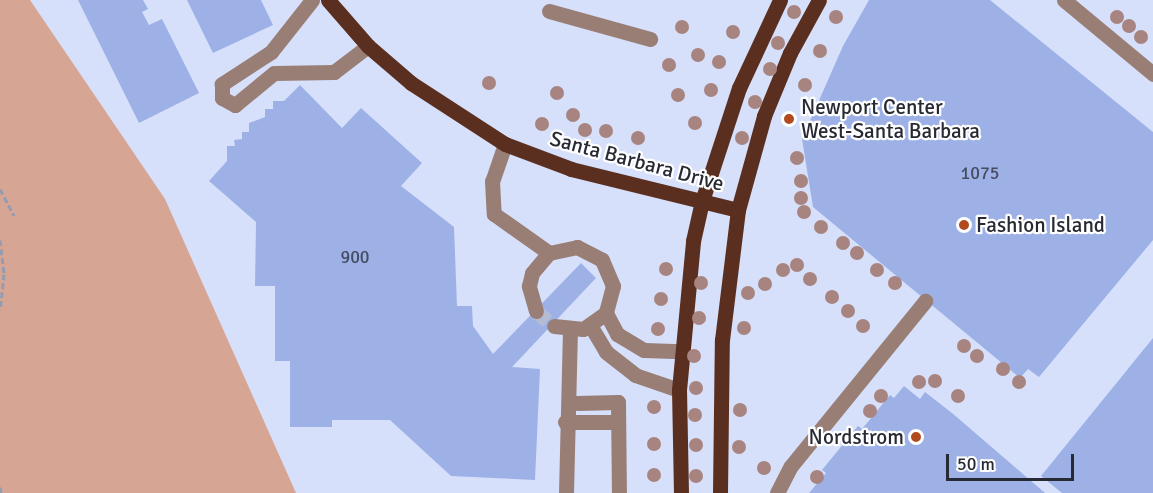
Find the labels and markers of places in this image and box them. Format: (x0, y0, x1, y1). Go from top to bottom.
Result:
place label: Newport Center West-Santa Barbara (801, 94, 980, 144)
marker: Newport Center West-Santa Barbara (782, 112, 796, 126)
place label: Fashion Island (976, 212, 1105, 238)
marker: Fashion Island (957, 218, 971, 232)
place label: Nordstrom (809, 424, 904, 450)
marker: Nordstrom (909, 430, 923, 444)

